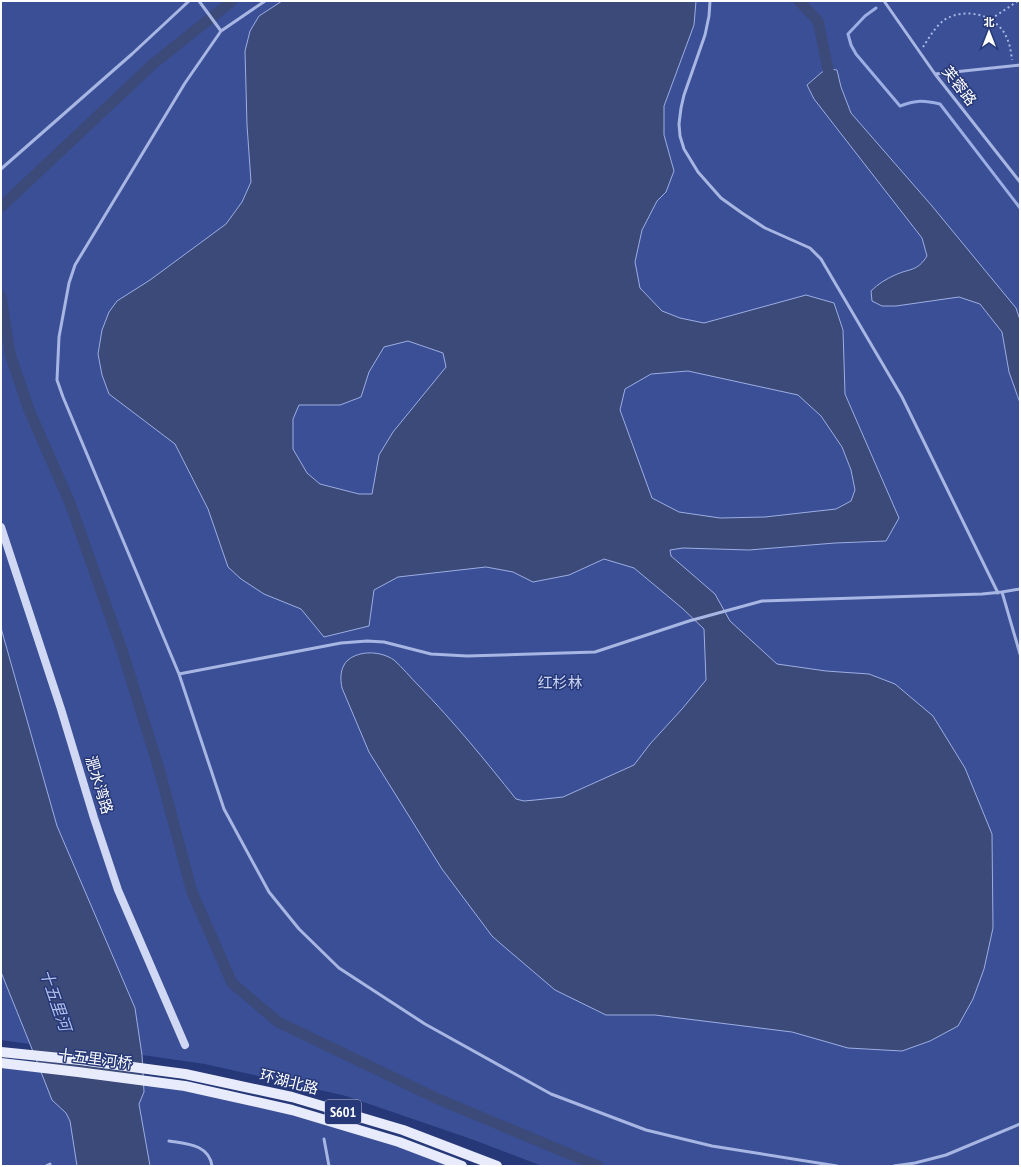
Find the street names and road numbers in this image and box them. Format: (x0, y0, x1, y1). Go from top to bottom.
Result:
street label: 芙蓉路 (938, 62, 981, 109)
street label: 淝水湾路 (82, 753, 117, 816)
street label: 十五里河桥 (57, 1045, 133, 1073)
street label: 环湖北路 (258, 1065, 321, 1098)
road number: S601 (325, 1100, 361, 1124)

